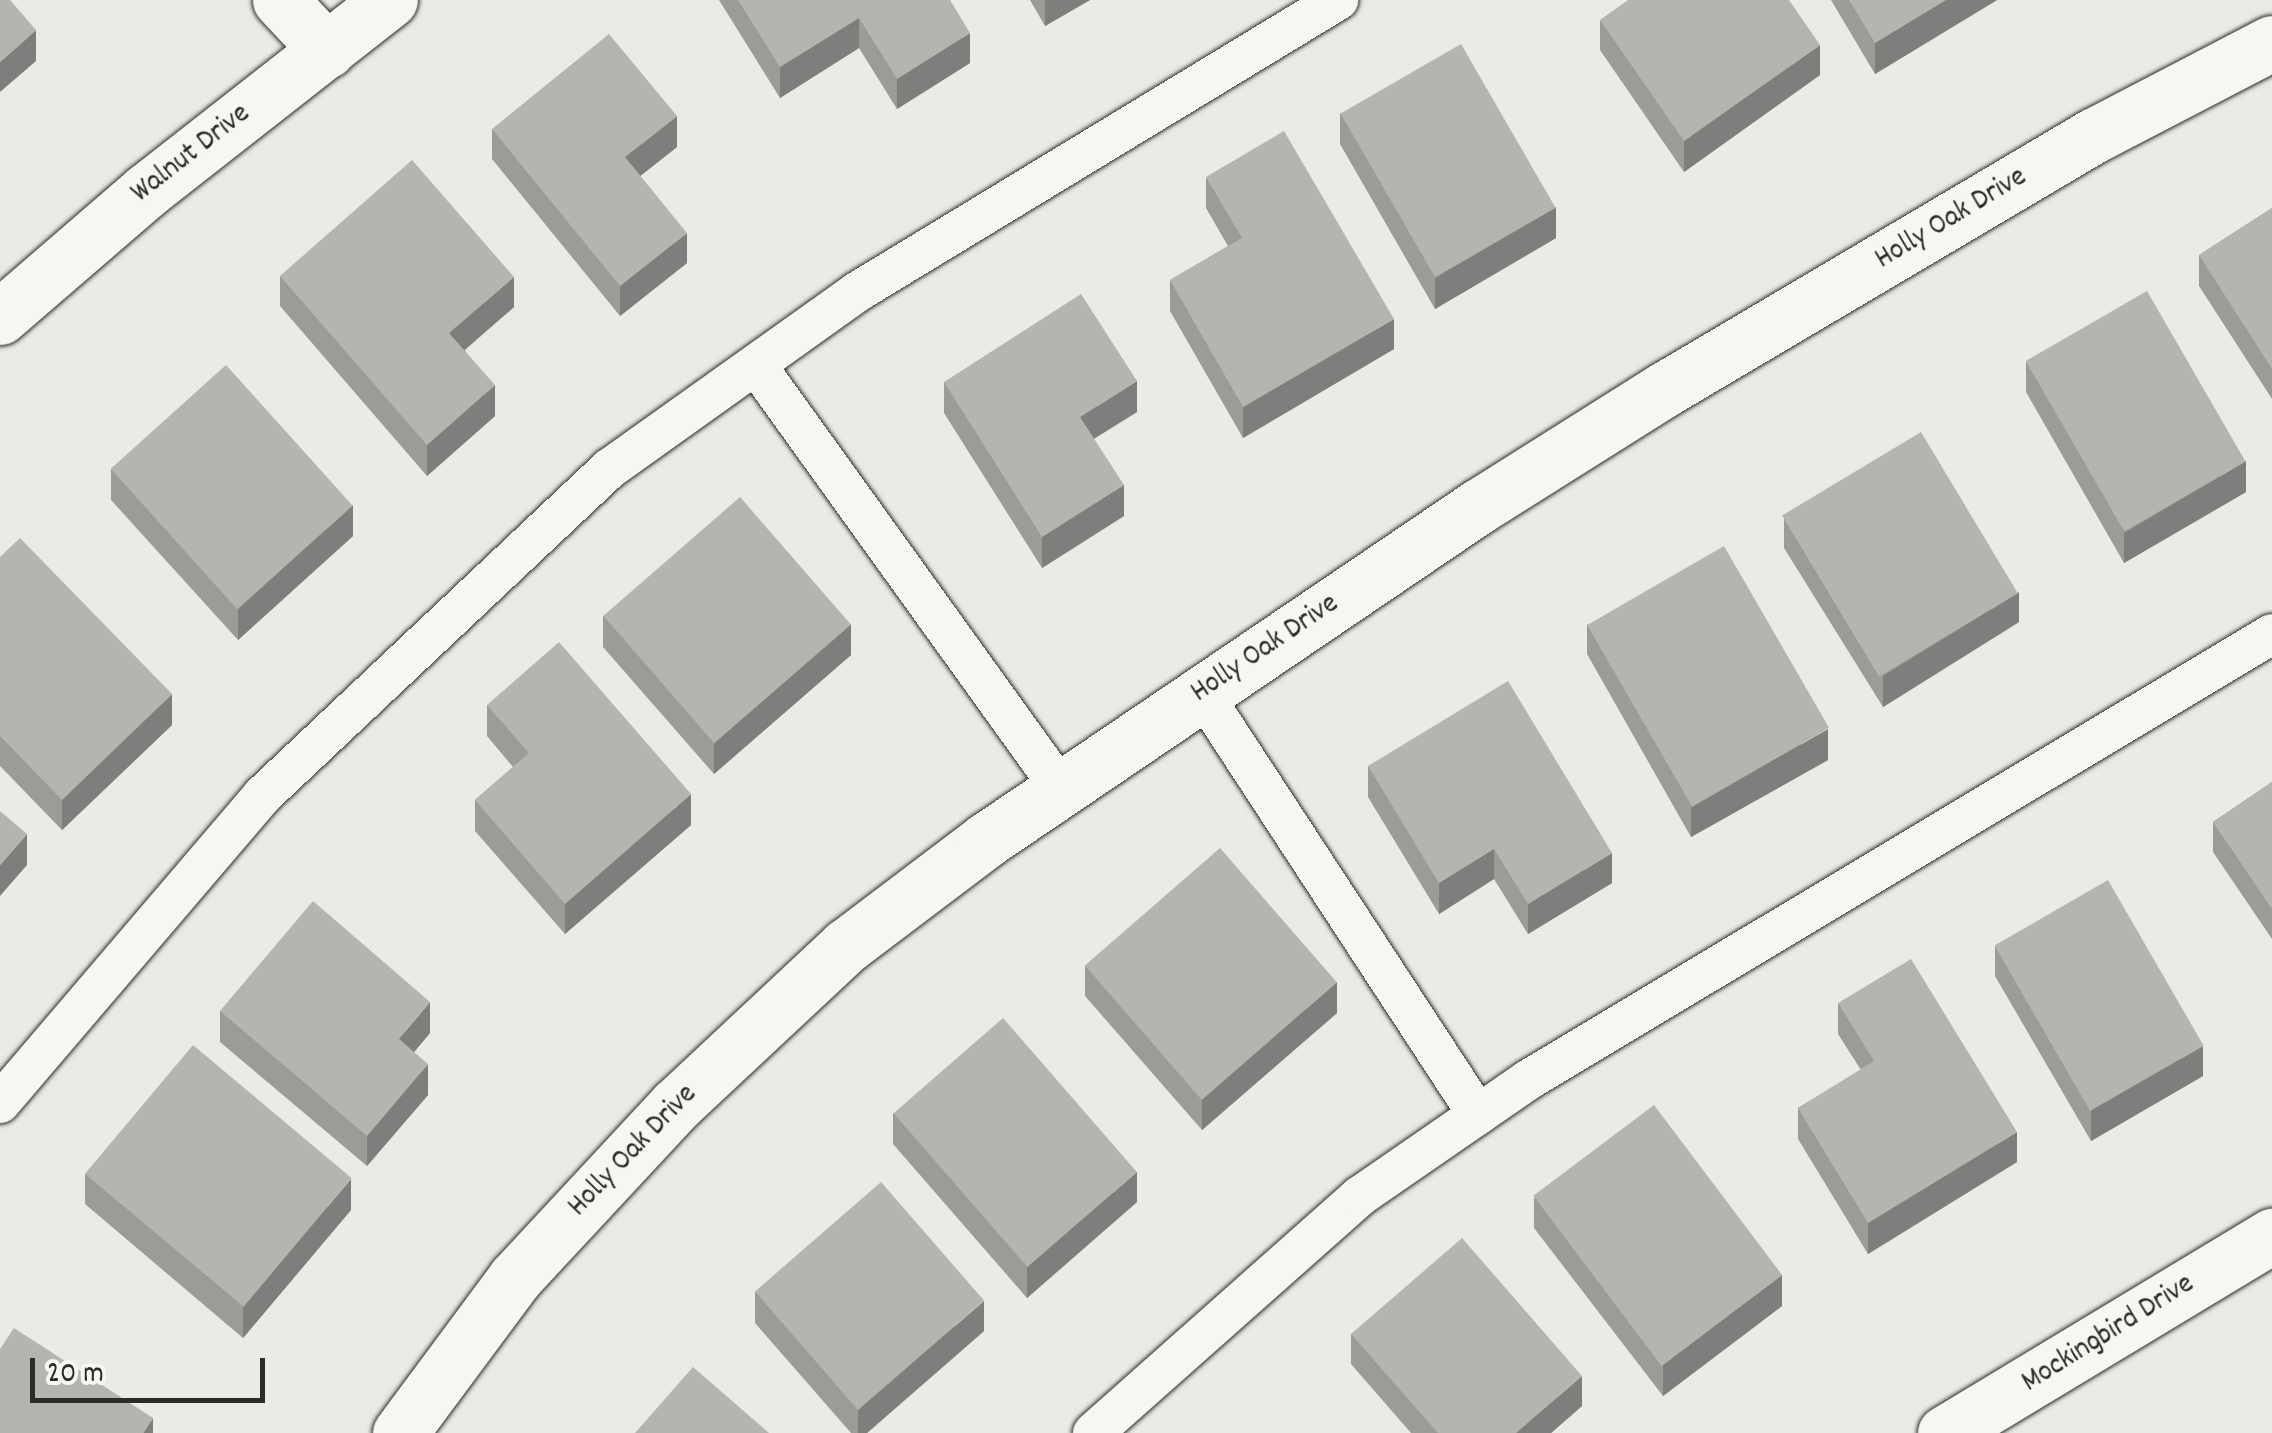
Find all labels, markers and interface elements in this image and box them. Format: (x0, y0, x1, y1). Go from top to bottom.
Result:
street label: Walnut Drive (125, 97, 259, 213)
street label: Holly Oak Drive (1870, 161, 2034, 279)
street label: Holly Oak Drive (1185, 587, 1347, 713)
street label: Holly Oak Drive (562, 1078, 706, 1226)
street label: Mockingbird Drive (2016, 1268, 2202, 1402)
scale bar (35, 1338, 270, 1400)
text: 20 m (47, 1354, 104, 1397)

